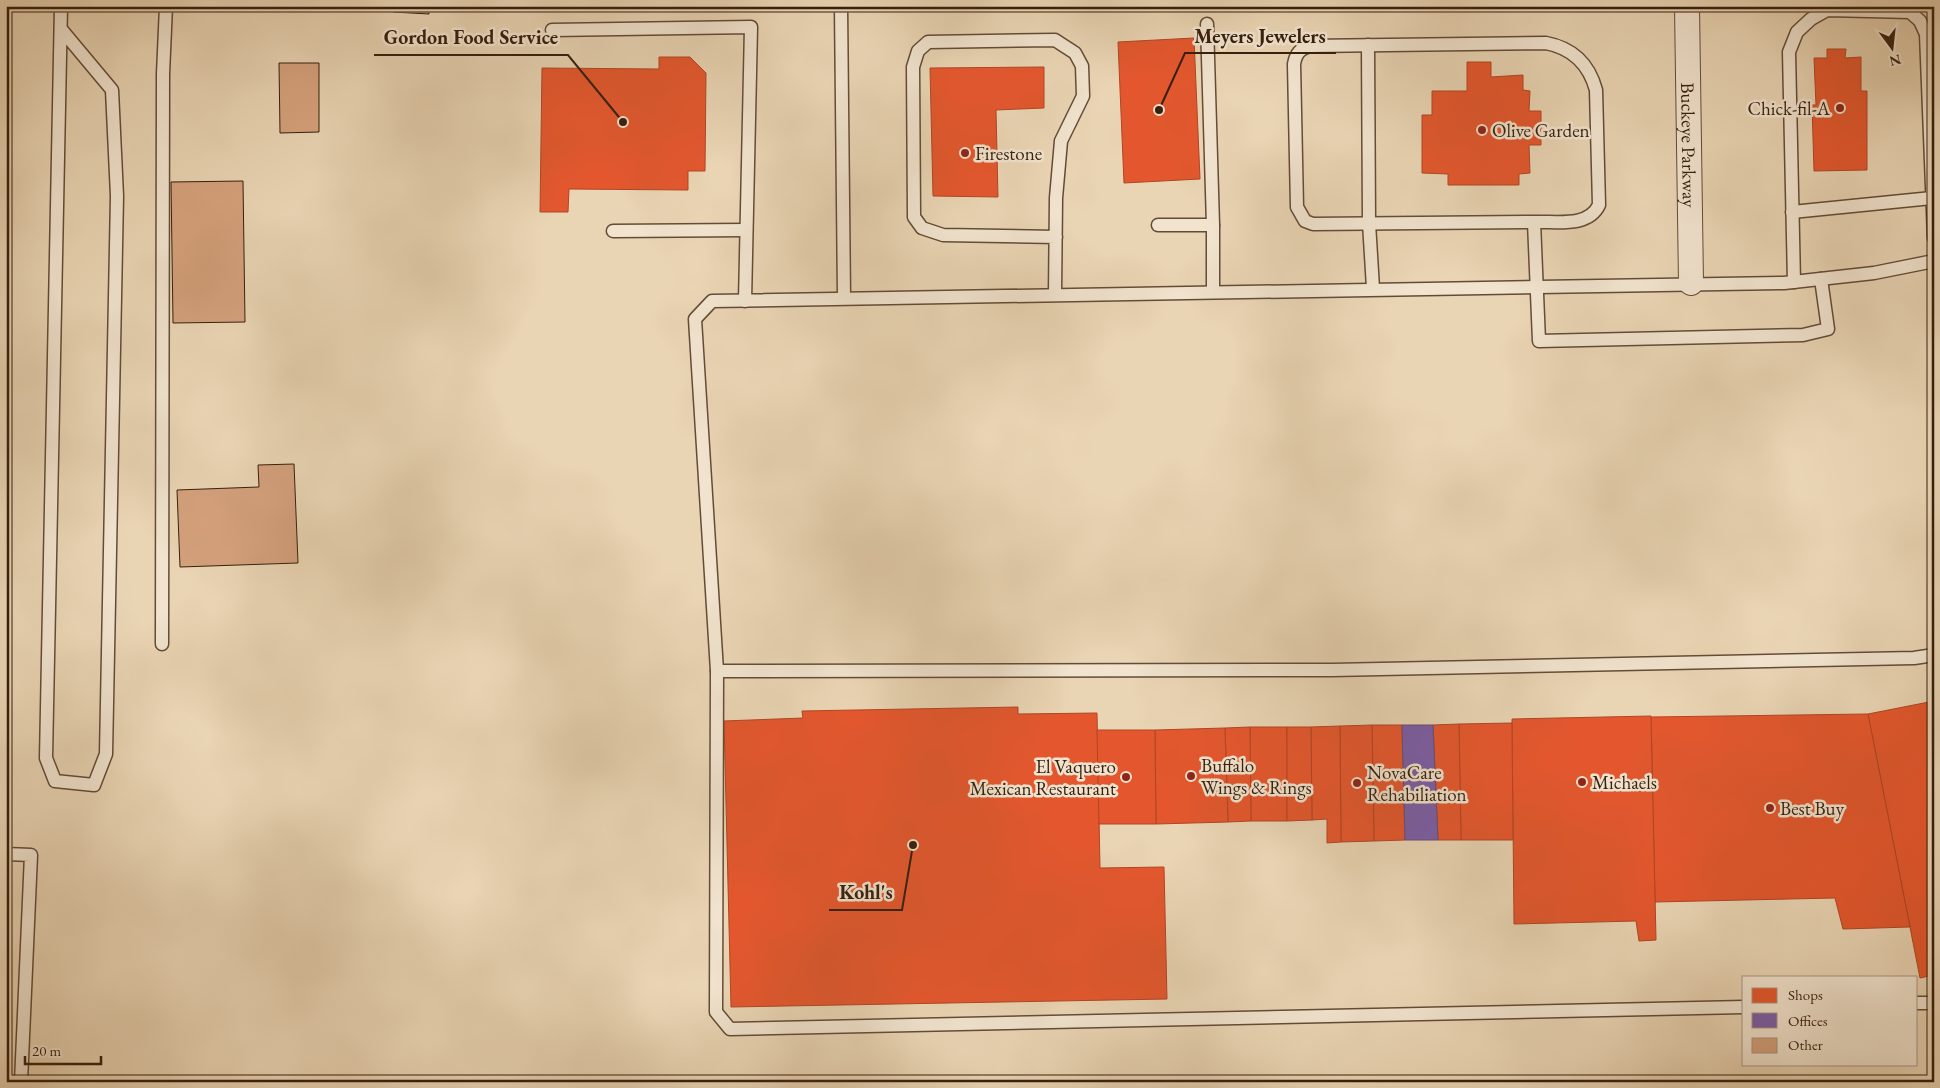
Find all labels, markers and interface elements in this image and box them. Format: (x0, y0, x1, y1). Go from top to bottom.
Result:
callout: Meyers Jewelers (1185, 18, 1336, 53)
callout: Gordon Food Service (374, 20, 568, 55)
north arrow (1868, 22, 1918, 72)
text: Meyers Jewelers (1194, 23, 1326, 49)
text: Gordon Food Service (384, 24, 558, 50)
text: N (1887, 50, 1903, 71)
street label: Buckeye Parkway (1676, 82, 1702, 208)
place label: Chick-fil-A (1747, 96, 1831, 121)
marker: Chick-fil-A (1834, 102, 1846, 114)
place label: Olive Garden (1492, 118, 1590, 143)
marker: Olive Garden (1476, 124, 1488, 136)
place label: Firestone (975, 141, 1042, 166)
marker: Firestone (959, 147, 971, 159)
place label: Buffalo Wings & Rings (1201, 753, 1312, 800)
place label: El Vaquero Mexican Restaurant (970, 754, 1116, 801)
place label: NovaCare Rehabiliation (1367, 760, 1467, 807)
marker: Buffalo Wings & Rings (1185, 770, 1197, 782)
place label: Michaels (1592, 770, 1657, 795)
marker: El Vaquero Mexican Restaurant (1120, 771, 1132, 783)
marker: Michaels (1576, 776, 1588, 788)
marker: NovaCare Rehabiliation (1351, 777, 1363, 789)
place label: Best Buy (1780, 796, 1845, 821)
marker: Best Buy (1764, 802, 1776, 814)
callout: Kohl's (829, 875, 902, 910)
text: Kohl's (839, 879, 893, 905)
legend (1742, 976, 1918, 1066)
text: Shops (1788, 985, 1823, 1004)
text: Offices (1788, 1011, 1828, 1030)
scale bar (25, 1033, 101, 1065)
text: Other (1788, 1035, 1823, 1054)
text: 20 m (32, 1041, 61, 1060)

